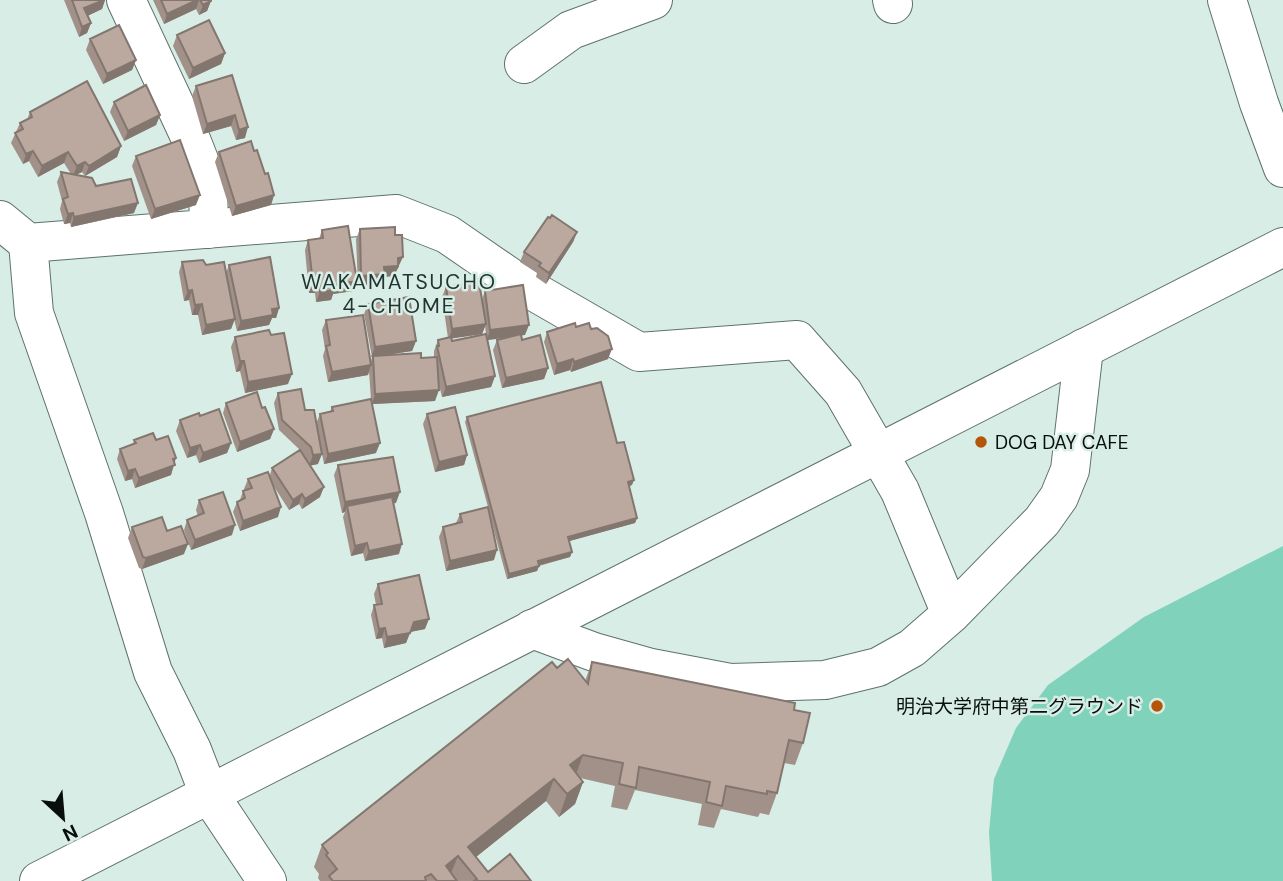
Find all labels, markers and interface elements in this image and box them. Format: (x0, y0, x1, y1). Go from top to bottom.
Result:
district label: WAKAMATSUCHO 4-CHOME (301, 268, 497, 320)
place label: DOG DAY CAFE (995, 430, 1128, 455)
marker: DOG DAY CAFE (973, 434, 989, 450)
place label: 明治大学府中第二グラウンド (896, 694, 1143, 719)
marker: 明治大学府中第二グラウンド (1149, 698, 1165, 714)
north arrow (28, 783, 98, 853)
text: N (59, 819, 82, 847)

